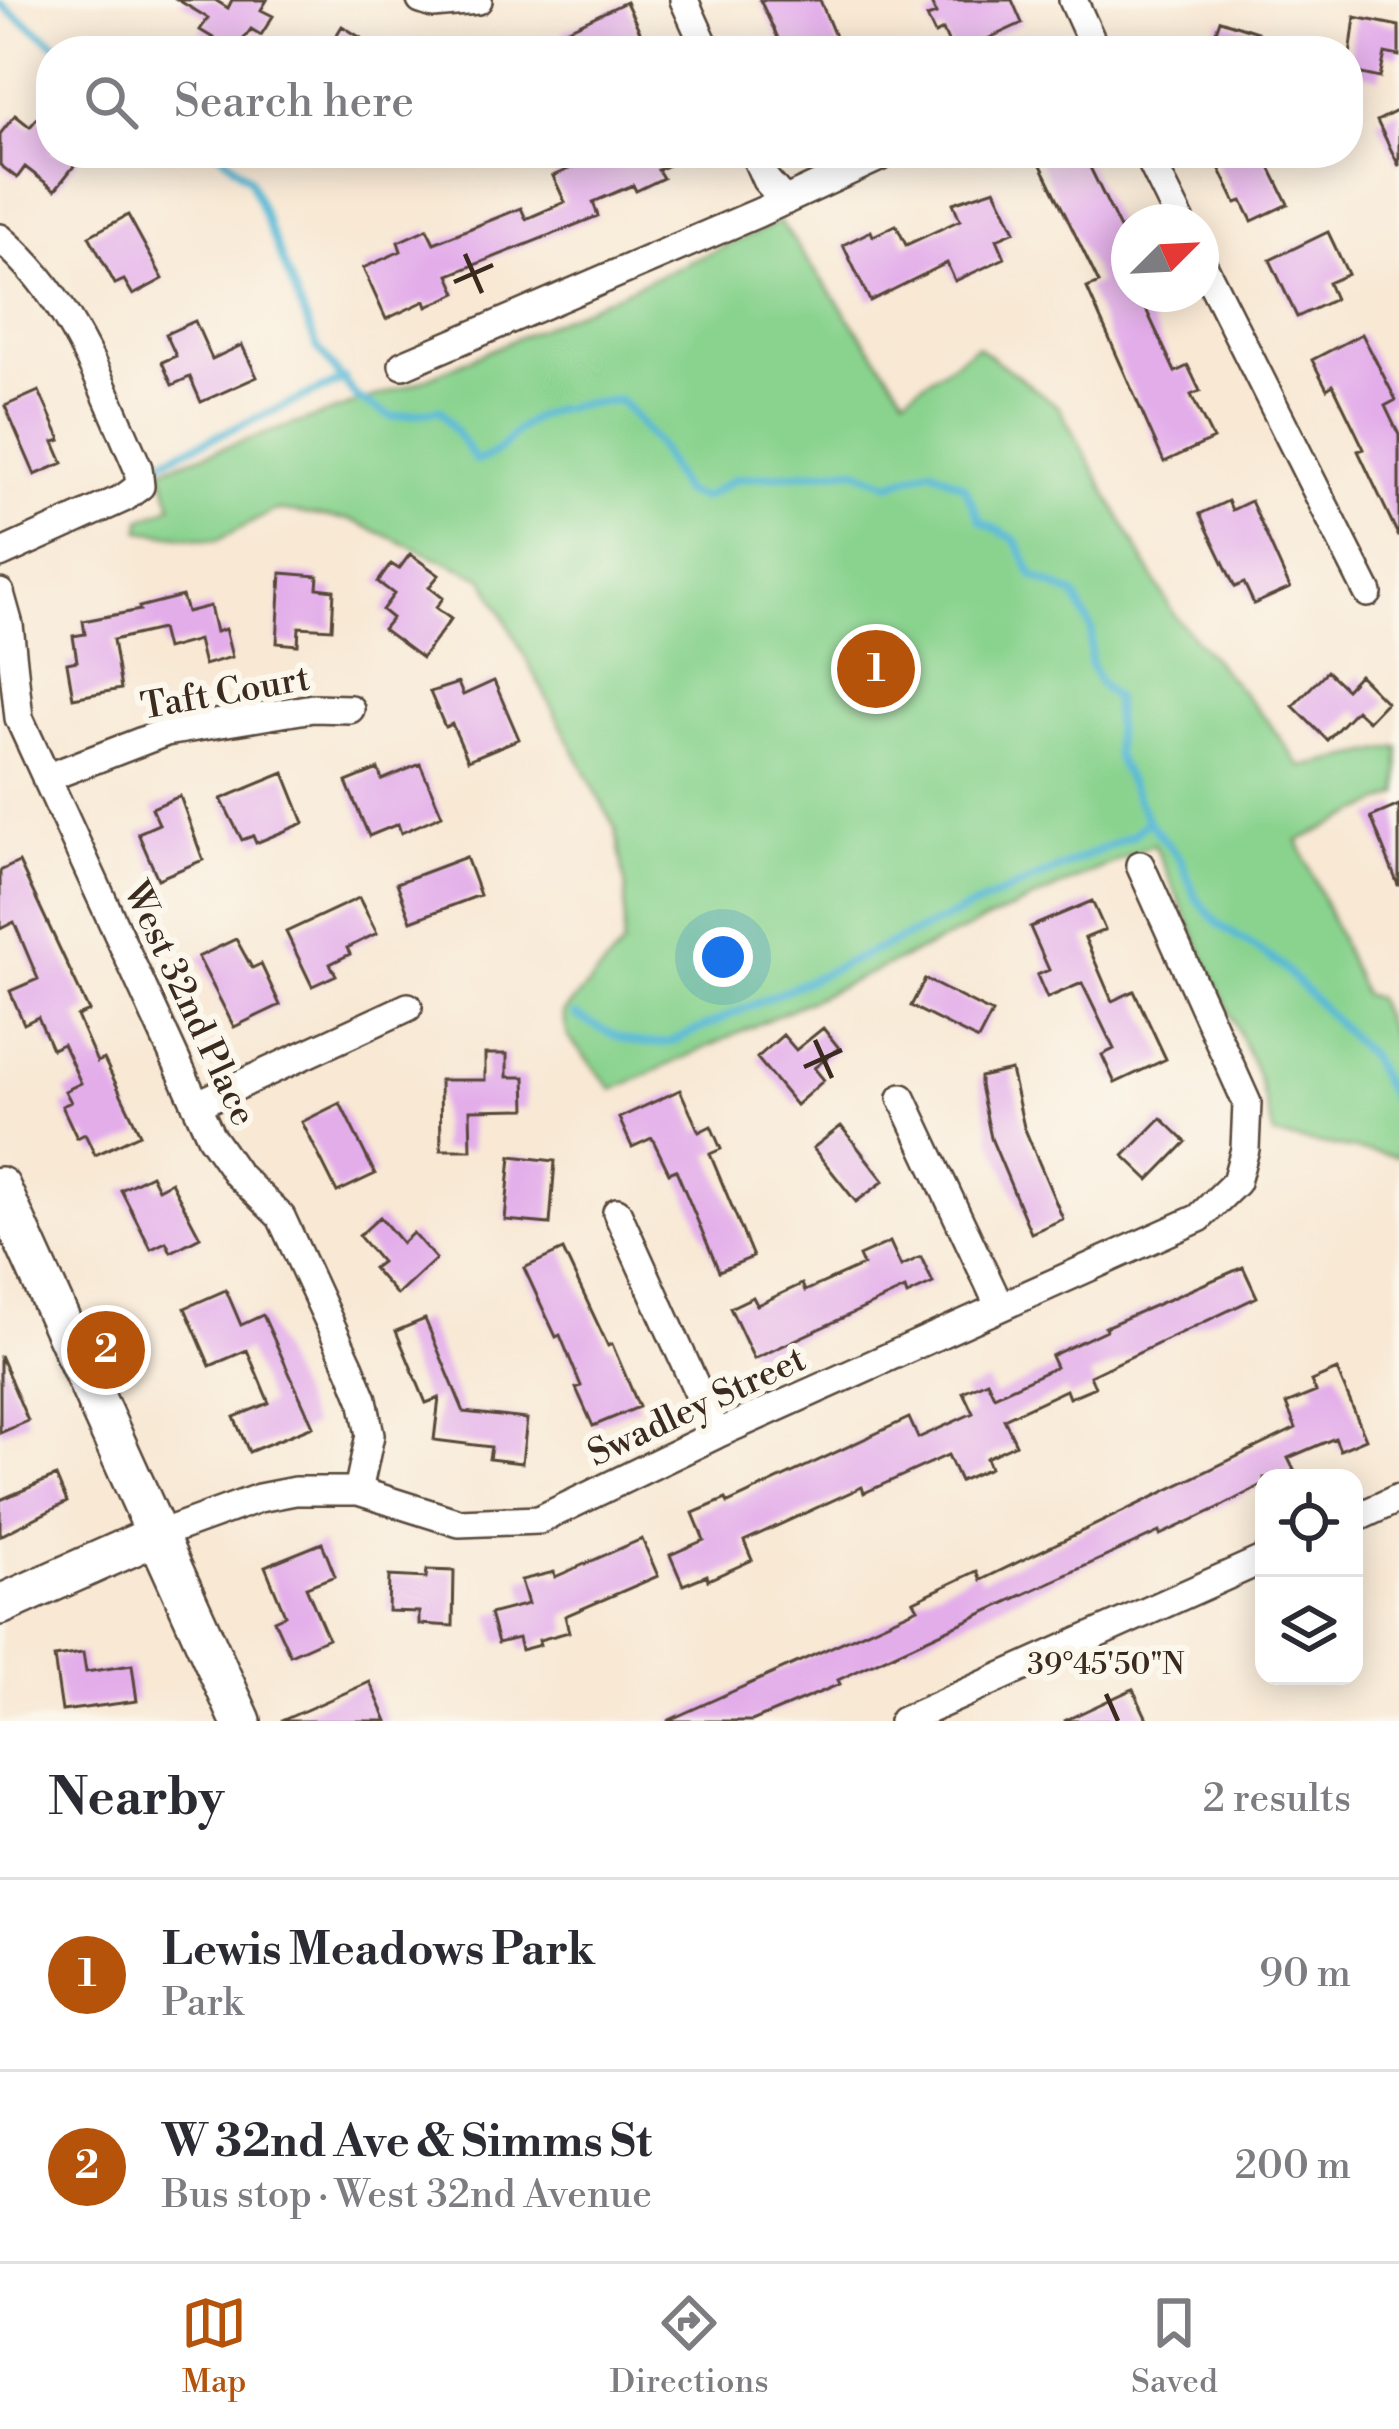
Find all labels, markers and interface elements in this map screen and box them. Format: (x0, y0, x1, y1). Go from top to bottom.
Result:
search box (36, 36, 1363, 168)
icon: search (78, 69, 144, 135)
text: Search here (174, 74, 414, 131)
north arrow (1111, 204, 1219, 312)
pin: 1 (837, 624, 915, 714)
street label: Taft Court (137, 656, 314, 730)
street label: West 32nd Place (112, 874, 265, 1133)
your location (693, 927, 753, 987)
pin: 2 (67, 1305, 145, 1395)
street label: Swadley Street (581, 1337, 813, 1477)
map controls (1255, 1469, 1363, 1685)
button: locate (1255, 1469, 1363, 1577)
button: layers (1255, 1577, 1363, 1685)
text: 39°45'50"N (1027, 1646, 1185, 1684)
text: Nearby (48, 1767, 224, 1831)
text: 2 results (1203, 1775, 1351, 1824)
text: Lewis Meadows Park (162, 1922, 595, 1979)
text: 1 (78, 1950, 96, 1999)
text: 90 m (1259, 1950, 1351, 1999)
text: Park (162, 1979, 243, 2028)
text: W 32nd Ave & Simms St (162, 2114, 652, 2171)
text: 2 (75, 2142, 99, 2191)
text: 200 m (1235, 2142, 1351, 2191)
text: Bus stop · West 32nd Avenue (162, 2171, 652, 2220)
tab: Map (181, 2290, 247, 2403)
tab: Directions (610, 2290, 769, 2403)
tab: Saved (1131, 2290, 1218, 2403)

